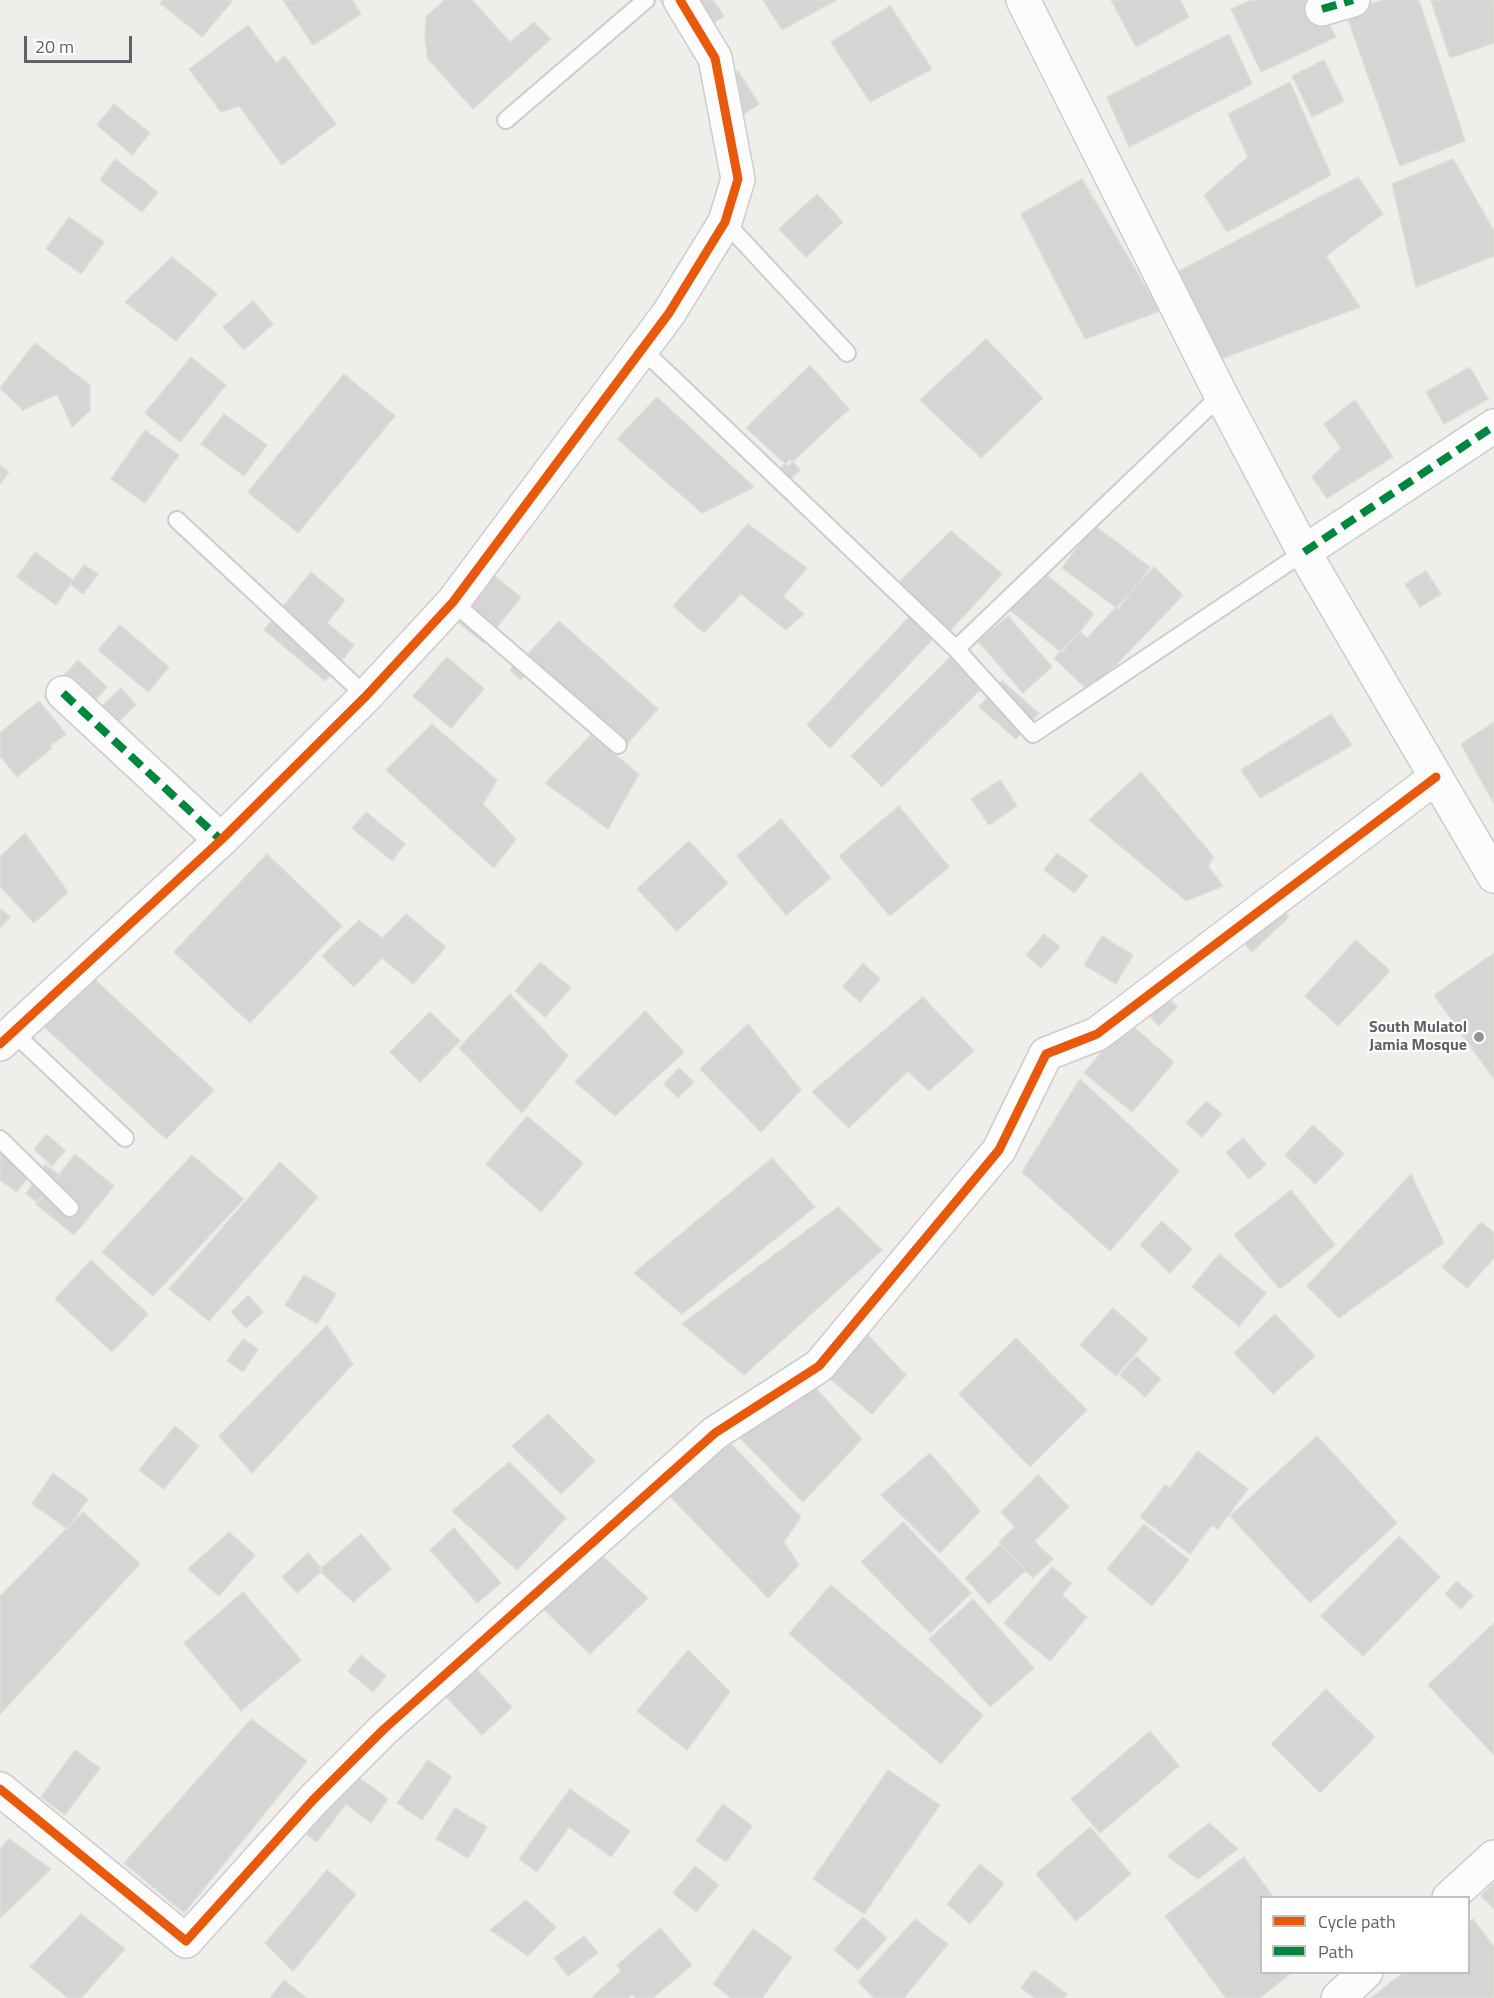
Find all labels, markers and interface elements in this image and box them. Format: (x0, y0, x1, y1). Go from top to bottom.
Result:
scale bar (27, 24, 135, 62)
text: 20 m (35, 33, 74, 60)
place label: South Mulatol Jamia Mosque (1369, 1018, 1467, 1056)
marker: South Mulatol Jamia Mosque (1472, 1030, 1486, 1044)
legend (1260, 1896, 1470, 1974)
text: Cycle path (1318, 1908, 1396, 1935)
text: Path (1318, 1938, 1354, 1965)

